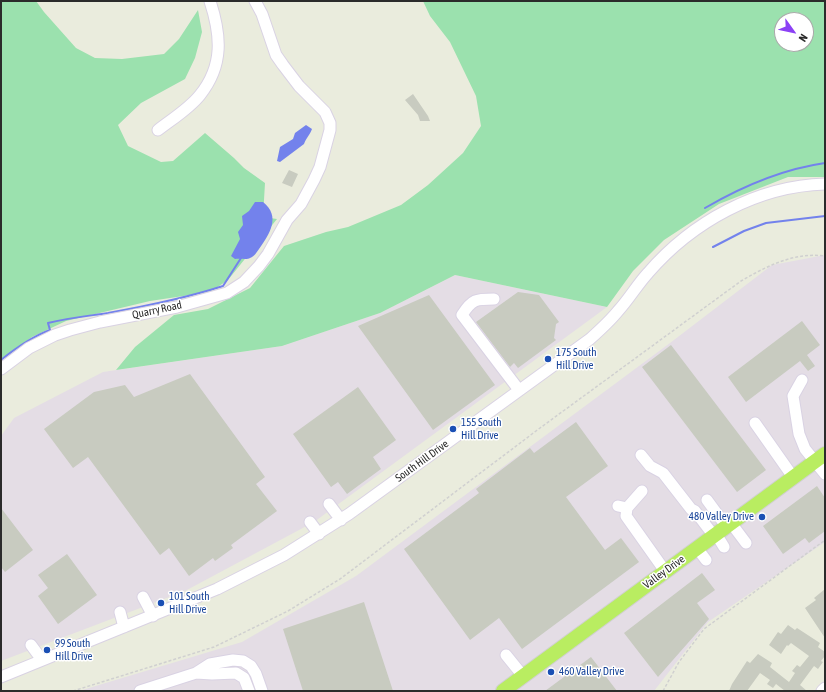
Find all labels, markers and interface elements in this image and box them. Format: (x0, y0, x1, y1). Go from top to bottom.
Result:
north arrow (774, 12, 814, 52)
text: N (796, 32, 810, 44)
street label: Quarry Road (131, 298, 183, 322)
place label: 175 South Hill Drive (556, 346, 597, 372)
marker: 175 South Hill Drive (543, 354, 553, 364)
place label: 155 South Hill Drive (461, 416, 502, 442)
marker: 155 South Hill Drive (448, 424, 458, 434)
street label: South Hill Drive (393, 437, 451, 485)
place label: 480 Valley Drive (689, 510, 754, 524)
marker: 480 Valley Drive (757, 512, 767, 522)
street label: Valley Drive (641, 553, 687, 591)
place label: 101 South Hill Drive (169, 590, 210, 616)
marker: 101 South Hill Drive (156, 598, 166, 608)
place label: 99 South Hill Drive (55, 637, 93, 663)
marker: 99 South Hill Drive (42, 645, 52, 655)
place label: 460 Valley Drive (559, 665, 624, 679)
marker: 460 Valley Drive (546, 667, 556, 677)

